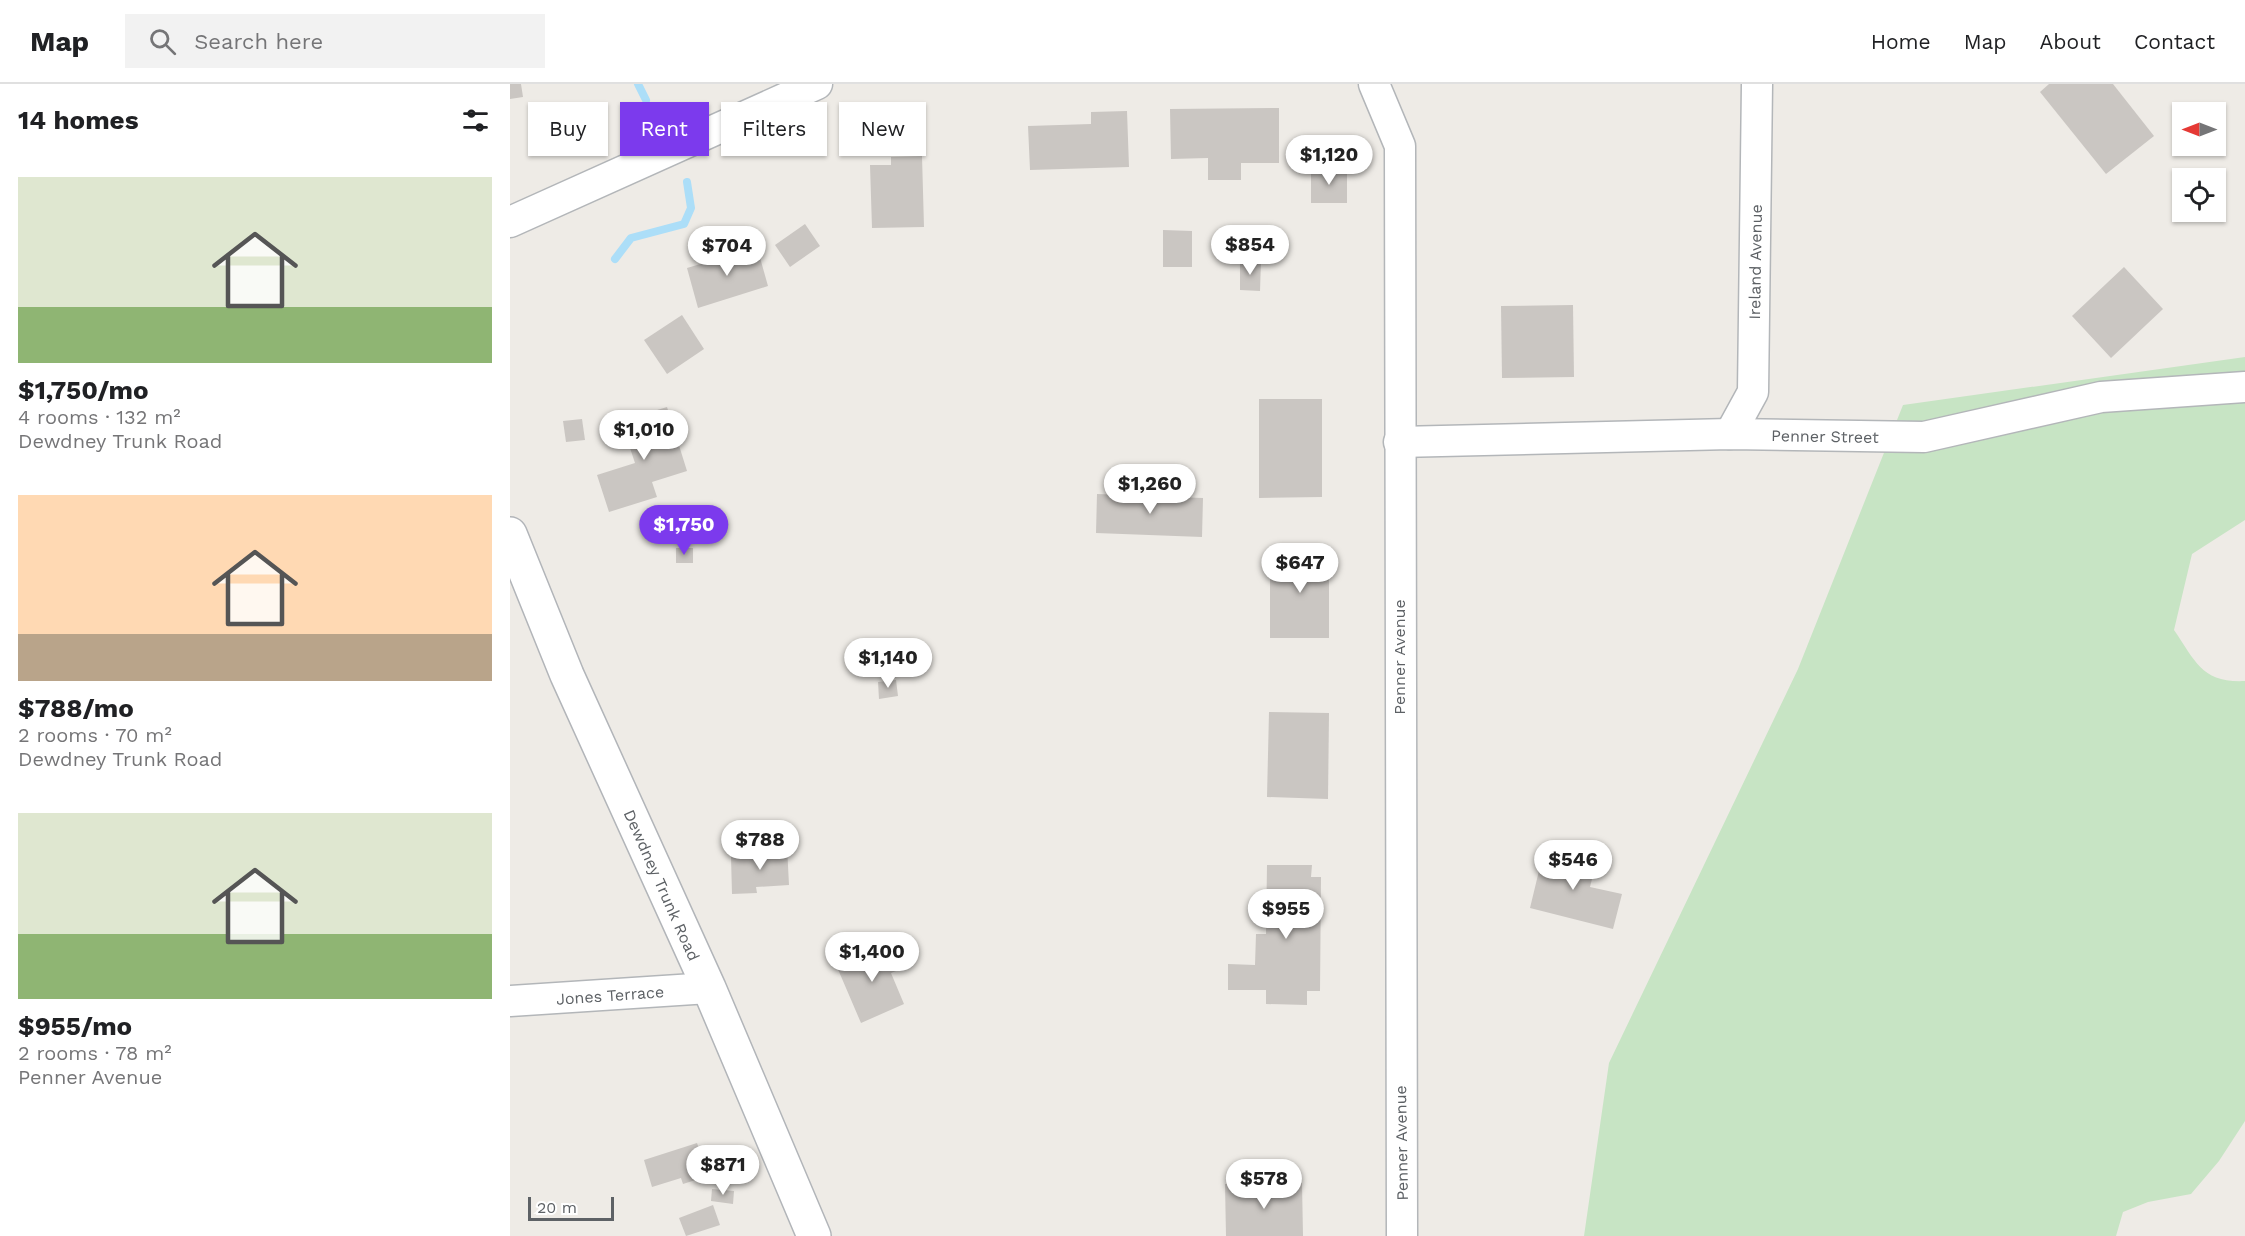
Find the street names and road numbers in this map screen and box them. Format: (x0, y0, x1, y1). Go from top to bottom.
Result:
street label: Ireland Avenue (1745, 204, 1766, 320)
street label: Penner Street (1771, 426, 1879, 447)
street label: Penner Avenue (1390, 599, 1409, 715)
street label: Dewdney Trunk Road (620, 807, 703, 964)
street label: Jones Terrace (555, 982, 665, 1009)
street label: Penner Avenue (1391, 1085, 1412, 1201)

